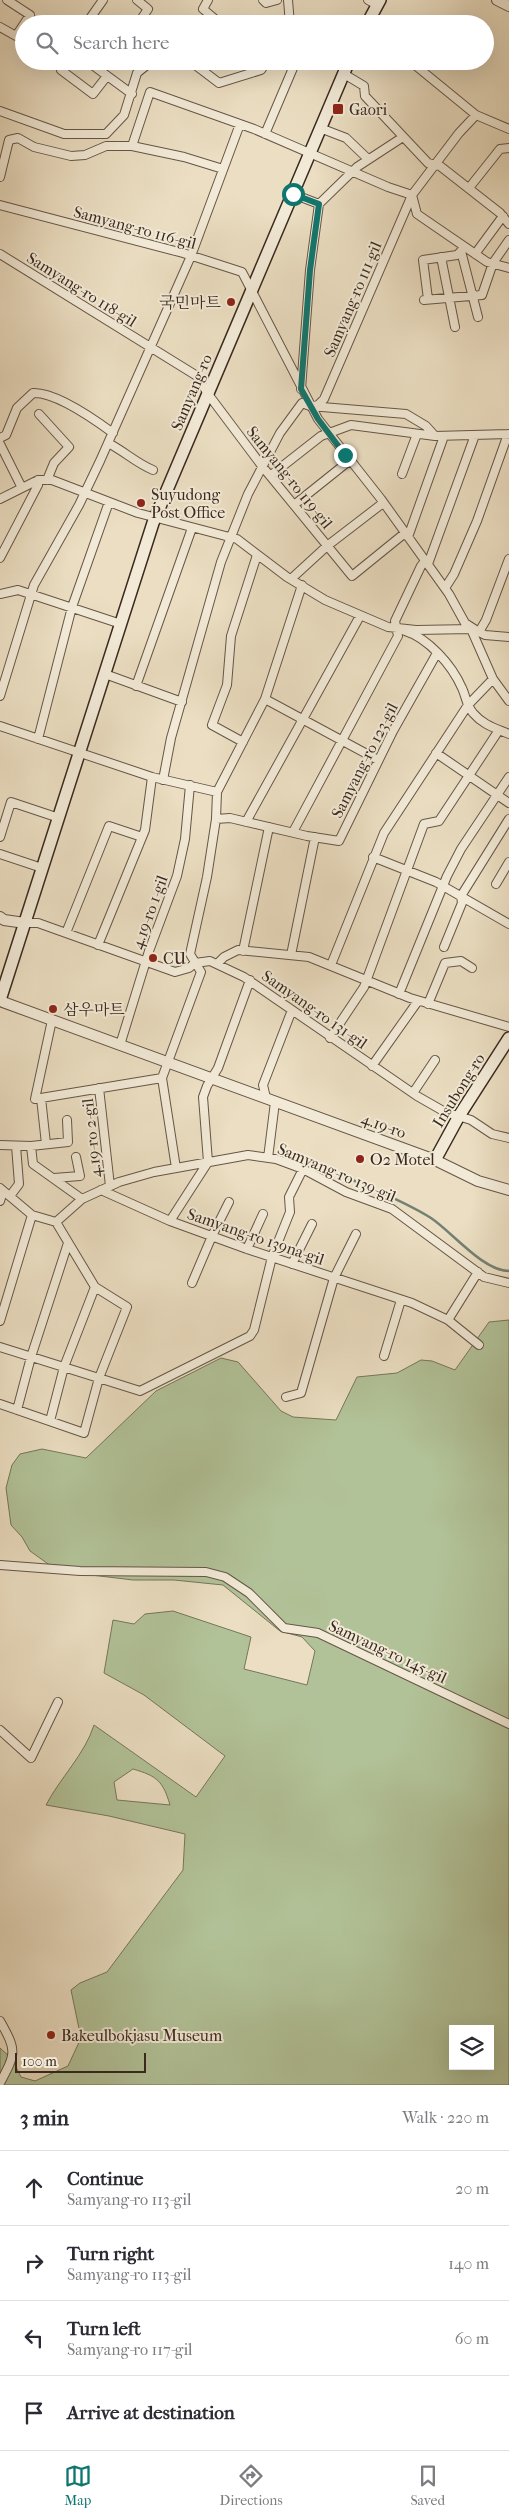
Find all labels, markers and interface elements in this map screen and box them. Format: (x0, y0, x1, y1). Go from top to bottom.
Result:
search box (15, 15, 494, 70)
icon: search (33, 29, 61, 57)
text: Search here (73, 32, 169, 54)
place label: Gaori (349, 100, 388, 119)
marker: Gaori (331, 102, 345, 116)
route start (282, 183, 305, 206)
street label: Samyang-ro 116-gil (71, 202, 199, 253)
street label: Samyang-ro 111-gil (320, 238, 386, 360)
street label: Samyang-ro 118-gil (23, 248, 141, 331)
place label: 국민마트 (159, 293, 222, 312)
marker: 국민마트 (225, 296, 237, 308)
street label: Samyang-ro (167, 351, 216, 433)
street label: Samyang-ro 119-gil (243, 422, 337, 533)
route end (334, 444, 357, 467)
place label: Suyudong Post Office (151, 485, 225, 522)
marker: Suyudong Post Office (135, 497, 147, 509)
street label: Samyang-ro 123-gil (327, 699, 402, 821)
street label: 4.19-ro 1-gil (127, 872, 172, 952)
place label: CU (163, 949, 187, 968)
marker: CU (147, 952, 159, 964)
street label: Samyang-ro 131-gil (258, 966, 372, 1053)
place label: 삼우마트 (63, 1000, 125, 1019)
marker: 삼우마트 (47, 1003, 59, 1015)
street label: Insubong-ro (428, 1050, 489, 1131)
street label: 4.19-ro 2-gil (78, 1097, 105, 1179)
street label: 4.19-ro (359, 1109, 409, 1142)
street label: Samyang-ro 139-gil (275, 1139, 400, 1206)
place label: O2 Motel (370, 1150, 435, 1169)
marker: O2 Motel (354, 1153, 366, 1165)
street label: Samyang-ro 139na-gil (185, 1204, 327, 1269)
street label: Samyang-ro 145-gil (326, 1616, 450, 1687)
map controls (449, 2025, 494, 2070)
button: layers (449, 2025, 494, 2070)
place label: Bakeulbokjasu Museum (61, 2026, 223, 2045)
marker: Bakeulbokjasu Museum (45, 2029, 57, 2041)
scale bar (15, 2050, 146, 2073)
text: 100 m (22, 2053, 57, 2070)
text: 3 min (20, 2106, 69, 2130)
text: Walk · 220 m (402, 2108, 489, 2127)
text: Continue (67, 2168, 143, 2190)
icon: ahead (20, 2174, 48, 2202)
text: 20 m (455, 2179, 489, 2198)
text: Samyang-ro 113-gil (67, 2190, 191, 2209)
text: Turn right (67, 2243, 154, 2265)
icon: right (20, 2249, 48, 2277)
text: 140 m (448, 2254, 489, 2273)
text: Samyang-ro 113-gil (67, 2265, 191, 2284)
text: Turn left (67, 2318, 141, 2340)
icon: left (20, 2324, 48, 2352)
text: 60 m (455, 2329, 489, 2348)
text: Samyang-ro 117-gil (67, 2340, 193, 2359)
icon: arrive (20, 2399, 48, 2427)
text: Arrive at destination (67, 2402, 235, 2424)
tab: Map (64, 2462, 92, 2509)
tab: Directions (220, 2462, 283, 2509)
tab: Saved (410, 2462, 445, 2509)

